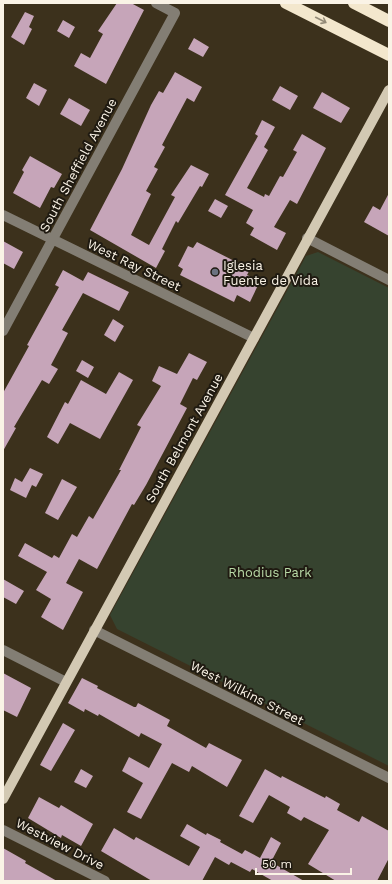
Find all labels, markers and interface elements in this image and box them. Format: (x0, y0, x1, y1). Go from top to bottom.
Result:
one-way arrow (315, 17, 327, 25)
street label: South Sheffield Avenue (36, 96, 120, 234)
street label: West Ray Street (85, 236, 184, 294)
place label: Iglesia Fuente de Vida (223, 258, 319, 288)
marker: Iglesia Fuente de Vida (210, 267, 220, 277)
street label: South Belmont Avenue (142, 371, 226, 505)
park label: Rhodius Park (228, 565, 312, 580)
street label: West Wilkins Street (188, 658, 307, 728)
street label: Westview Drive (13, 815, 107, 873)
scale bar (256, 850, 351, 876)
text: 50 m (262, 857, 292, 871)

